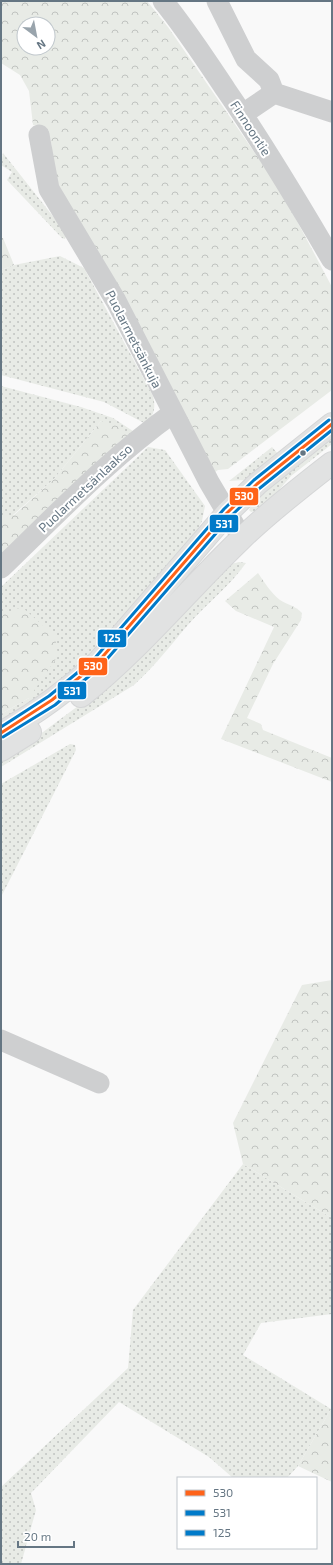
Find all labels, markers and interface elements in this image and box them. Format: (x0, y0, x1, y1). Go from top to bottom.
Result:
north arrow (16, 16, 56, 56)
text: N (35, 37, 48, 53)
street label: Finnoontie (227, 97, 275, 159)
street label: Puolarmetsänkuja (102, 287, 166, 391)
street label: Puolarmetsänlaakso (35, 441, 135, 535)
unlabelled marker (298, 448, 308, 458)
line badge: 530 (229, 487, 259, 506)
text: 530 (234, 489, 254, 502)
line badge: 531 (209, 514, 239, 533)
text: 531 (215, 517, 233, 530)
line badge: 125 (97, 629, 127, 648)
text: 125 (103, 631, 121, 644)
line badge: 530 (78, 657, 108, 676)
text: 530 (83, 659, 103, 672)
line badge: 531 (57, 681, 87, 700)
text: 531 (63, 684, 81, 697)
legend (177, 1477, 317, 1549)
text: 530 (213, 1485, 233, 1499)
text: 531 (213, 1505, 231, 1519)
scale bar (18, 1523, 74, 1549)
text: 125 (213, 1525, 231, 1539)
text: 20 m (24, 1529, 51, 1543)

